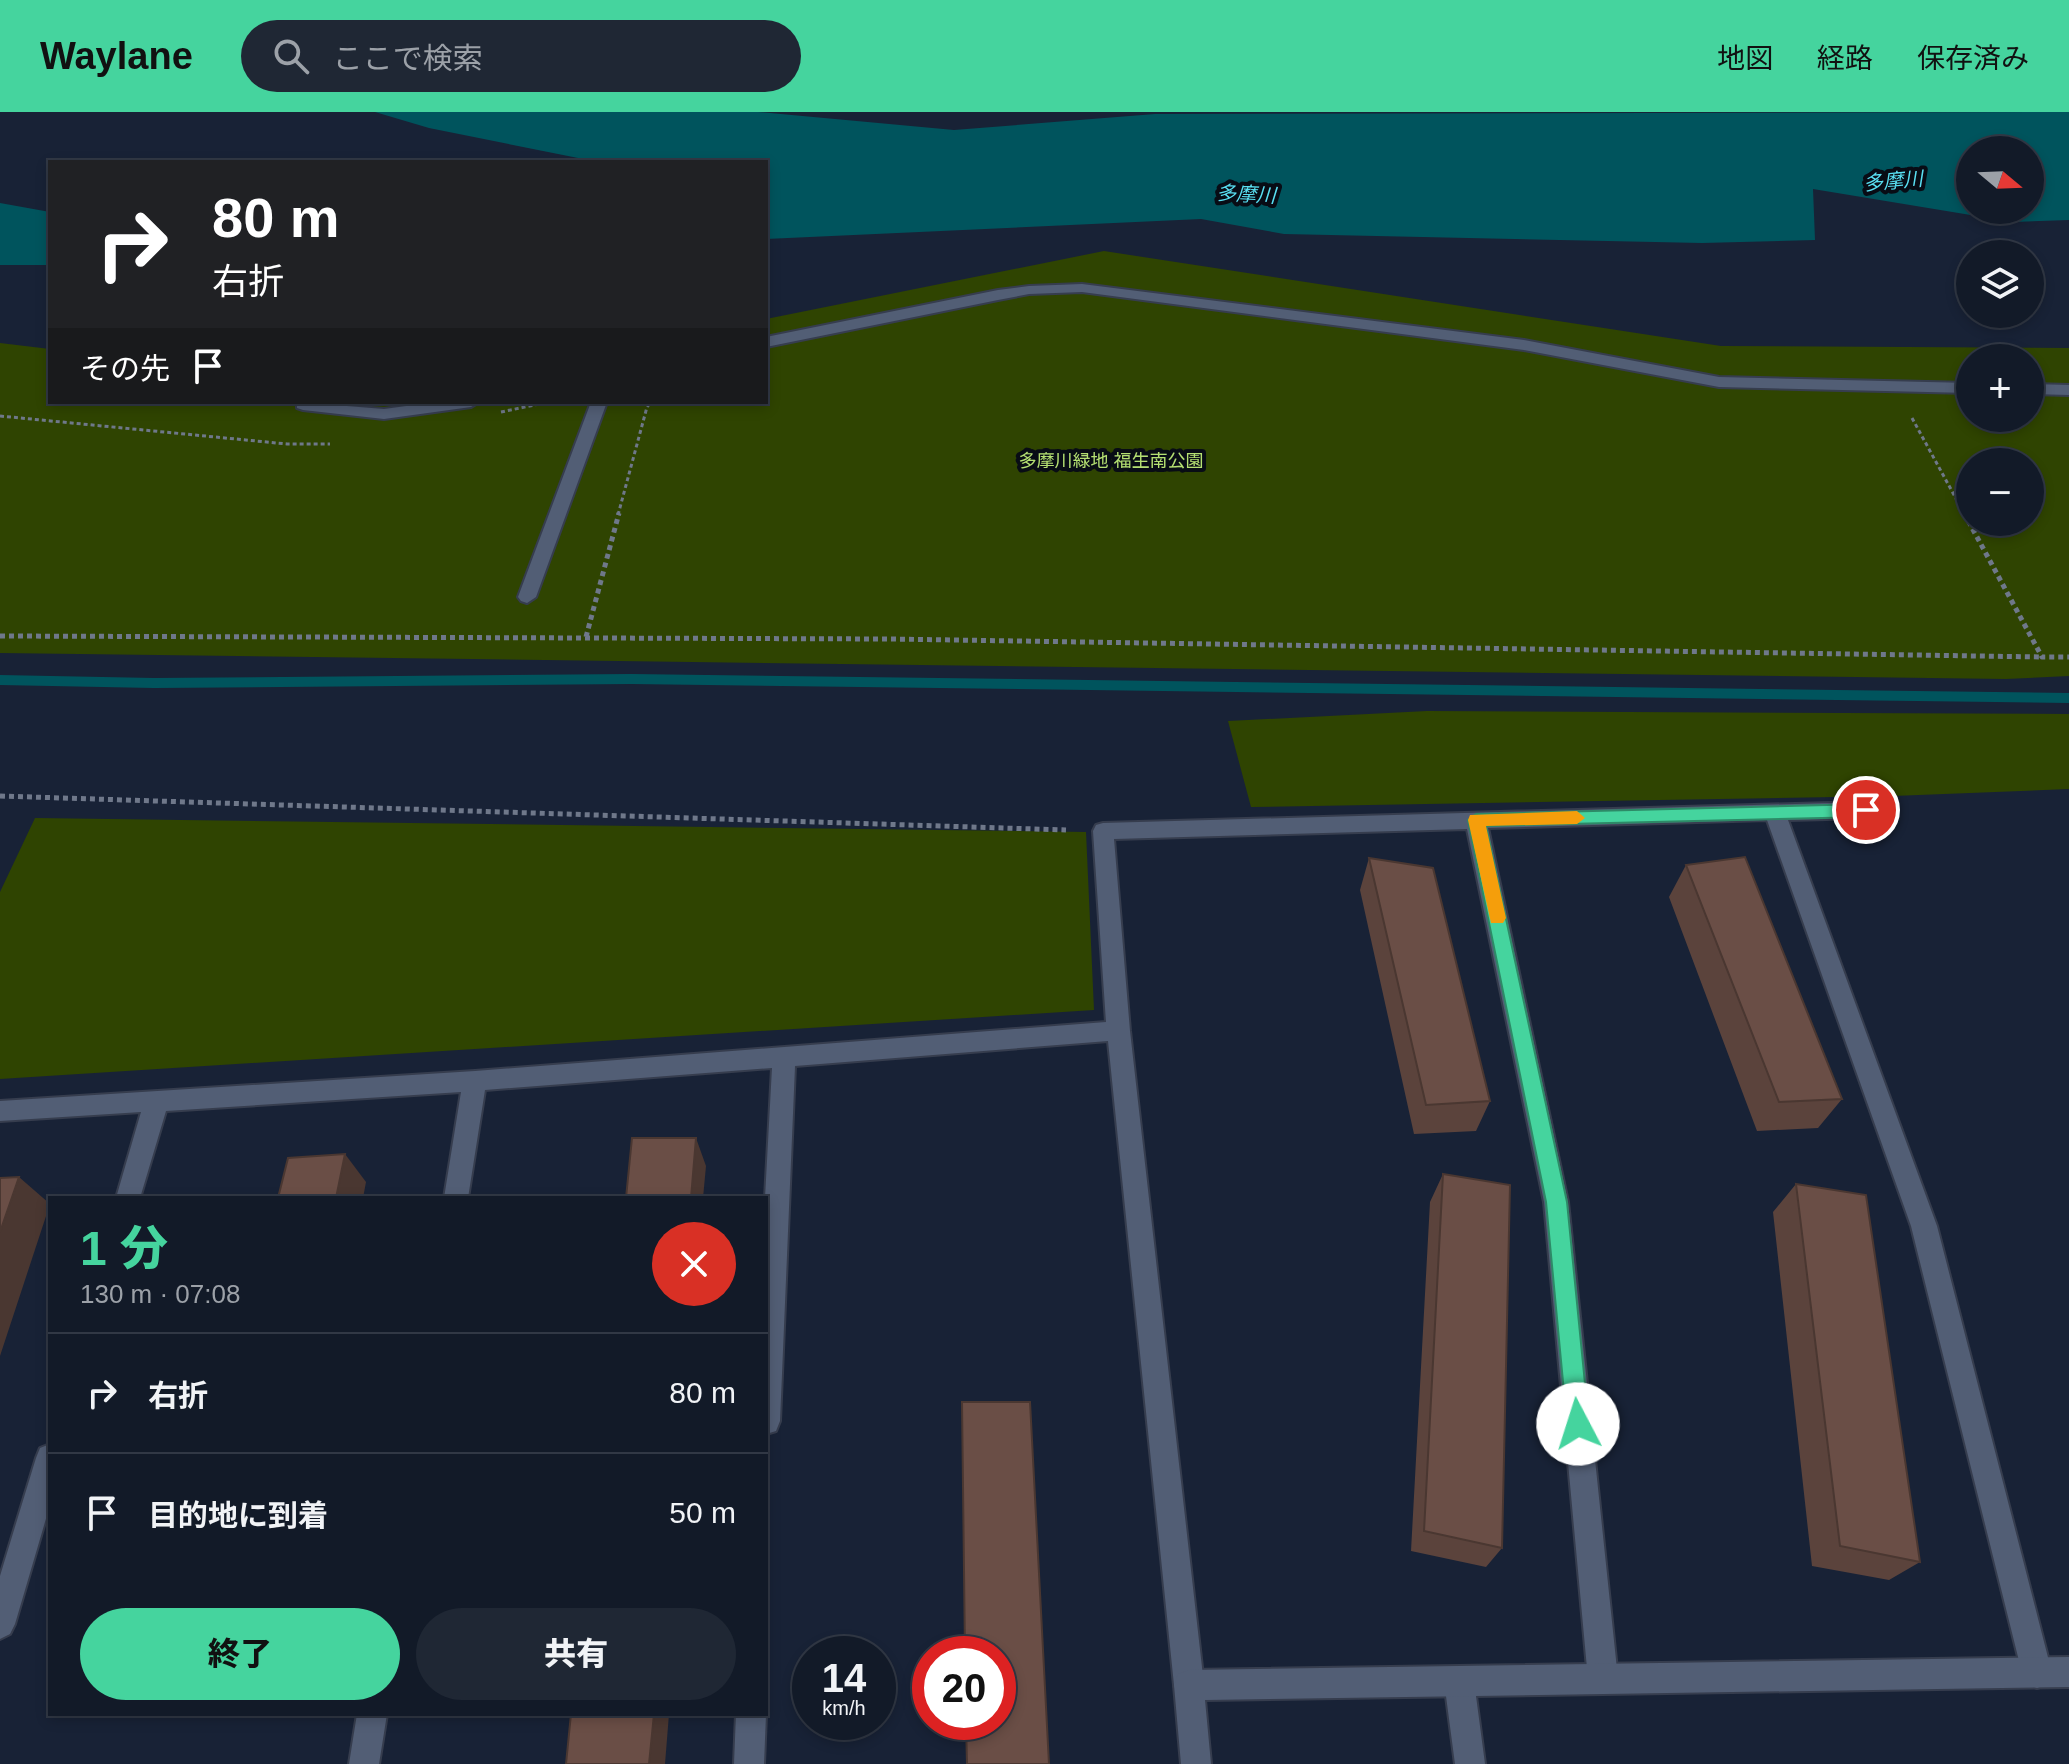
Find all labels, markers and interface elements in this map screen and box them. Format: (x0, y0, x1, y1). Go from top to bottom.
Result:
search box (241, 20, 801, 92)
icon: search (269, 34, 313, 78)
text: Waylane (40, 35, 193, 77)
text: ここで検索 (333, 42, 483, 75)
text: 地図 (1717, 43, 1773, 74)
text: 経路 (1817, 43, 1873, 74)
text: 保存済み (1917, 43, 2029, 74)
north arrow (1956, 136, 2044, 224)
map controls (1956, 136, 2044, 536)
water label: 多摩川 (1862, 167, 1926, 195)
water label: 多摩川 (1215, 181, 1279, 207)
text: 80 m (212, 186, 340, 249)
icon: right (80, 192, 184, 296)
button: layers (1956, 240, 2044, 328)
text: 右折 (212, 261, 284, 302)
icon: arrive (186, 344, 230, 388)
button: + (1956, 344, 2044, 432)
text: その先 (80, 352, 170, 385)
button: − (1956, 448, 2044, 536)
park label: 多摩川緑地 福生南公園 (1019, 451, 1204, 471)
pin (1832, 776, 1900, 844)
icon: arrive (1844, 788, 1888, 832)
text: 1 分 (80, 1222, 168, 1275)
button: close (652, 1222, 736, 1306)
text: 130 m · 07:08 (80, 1279, 240, 1309)
icon: right (80, 1371, 124, 1415)
text: 80 m (669, 1376, 736, 1409)
text: 右折 (148, 1379, 208, 1412)
position arrow (1536, 1382, 1620, 1466)
icon: arrive (80, 1491, 124, 1535)
text: 50 m (669, 1496, 736, 1529)
text: 目的地に到着 (148, 1499, 328, 1532)
button: 終了 (80, 1608, 400, 1700)
button: 共有 (416, 1608, 736, 1700)
speed limit sign: 20 (912, 1636, 1016, 1740)
text: 14 (822, 1656, 866, 1700)
text: km/h (822, 1697, 866, 1719)

